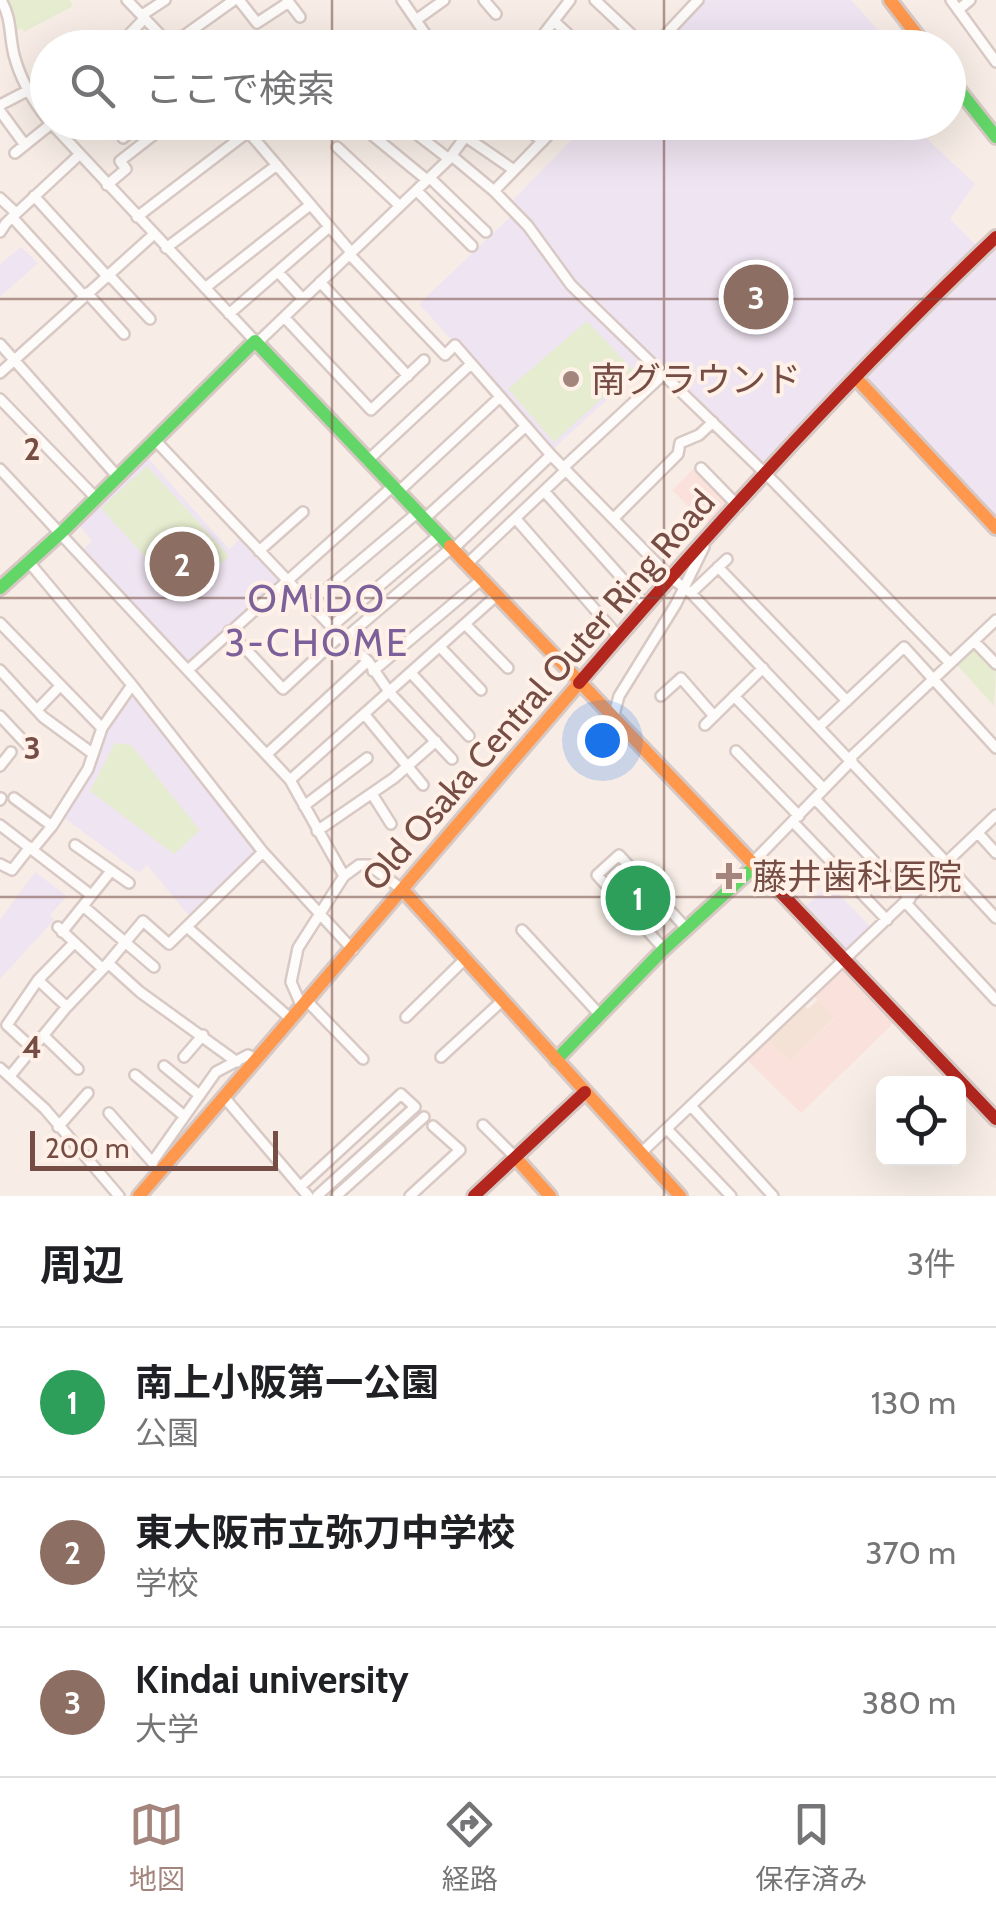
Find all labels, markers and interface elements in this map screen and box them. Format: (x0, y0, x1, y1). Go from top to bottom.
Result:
search box (30, 30, 966, 140)
icon: search (65, 58, 120, 113)
text: ここで検索 (145, 65, 335, 112)
pin: 3 (724, 260, 788, 334)
place label: 南グラウンド (591, 358, 801, 401)
marker: 南グラウンド (560, 368, 582, 390)
text: 2 (24, 429, 40, 468)
street label: Old Osaka Central Outer Ring Road (352, 481, 724, 899)
pin: 2 (150, 526, 214, 602)
district label: OMIDO 3-CHOME (224, 575, 410, 666)
your location (577, 715, 628, 766)
text: 3 (23, 728, 41, 767)
place label: 藤井歯科医院 (752, 855, 962, 898)
pin: 1 (606, 860, 670, 936)
marker: 藤井歯科医院 (716, 863, 742, 889)
text: 4 (22, 1027, 42, 1066)
map controls (876, 1076, 966, 1166)
button: locate (876, 1076, 966, 1166)
scale bar (30, 1126, 278, 1170)
text: 200 m (45, 1131, 130, 1165)
text: 周辺 (40, 1239, 124, 1291)
text: 3件 (907, 1244, 956, 1283)
text: 南上小阪第一公園 (135, 1359, 439, 1406)
text: 1 (67, 1383, 78, 1422)
text: 130 m (871, 1383, 956, 1422)
text: 公園 (135, 1413, 199, 1452)
text: 東大阪市立弥刀中学校 (135, 1509, 515, 1556)
text: 2 (64, 1533, 81, 1572)
text: 370 m (865, 1533, 956, 1572)
text: 学校 (135, 1563, 199, 1602)
text: Kindai university (135, 1656, 409, 1703)
text: 3 (64, 1683, 81, 1722)
text: 380 m (862, 1683, 956, 1722)
text: 大学 (135, 1709, 199, 1748)
tab: 地図 (129, 1797, 185, 1897)
tab: 経路 (442, 1797, 498, 1897)
tab: 保存済み (755, 1797, 867, 1897)

